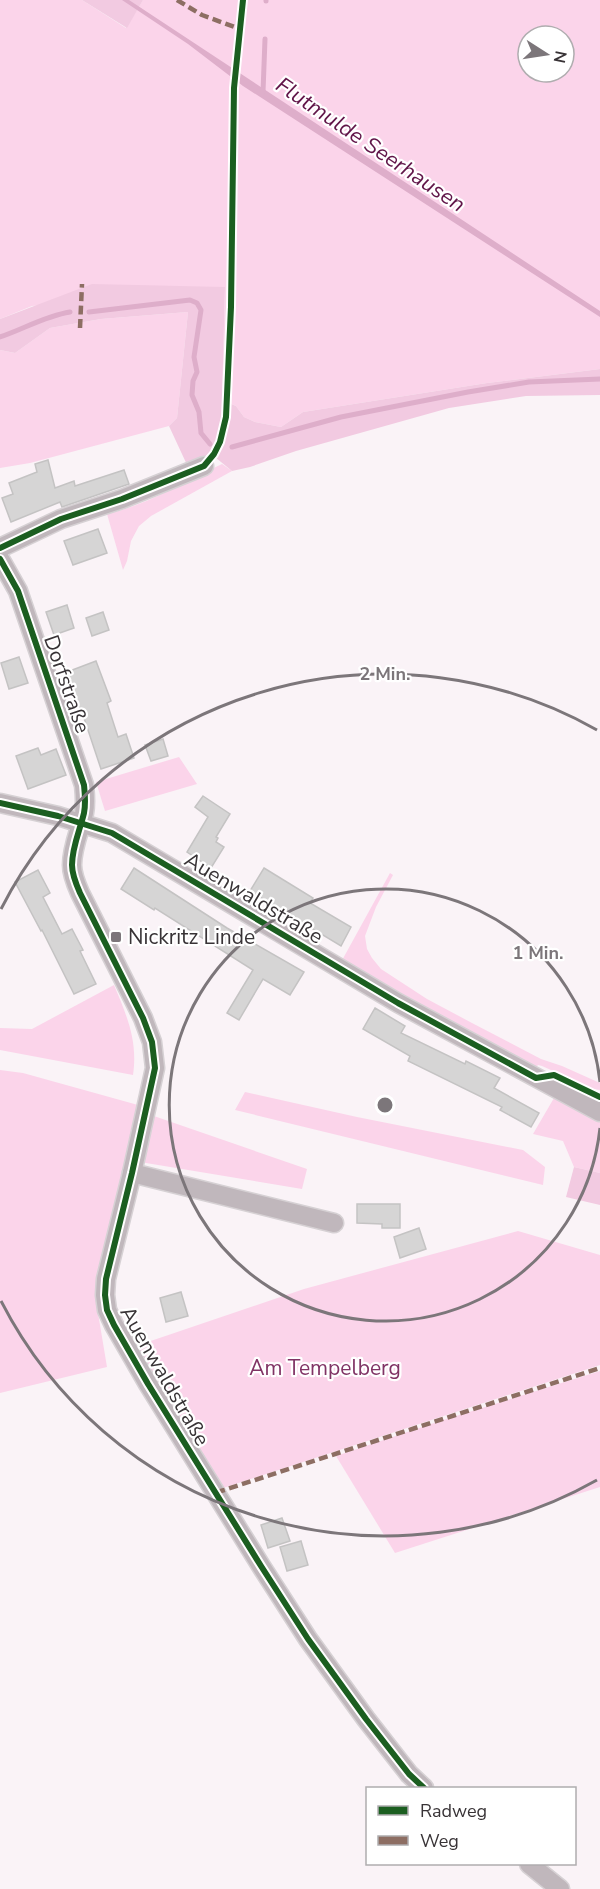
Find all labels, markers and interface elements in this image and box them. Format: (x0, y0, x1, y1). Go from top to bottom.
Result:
north arrow (516, 24, 576, 84)
text: N (548, 49, 572, 65)
water label: Flutmulde Seerhausen (270, 70, 471, 219)
street label: Dorfstraße (37, 631, 97, 737)
text: 2 Min. (360, 662, 410, 686)
street label: Auenwaldstraße (180, 846, 328, 950)
place label: Nickritz Linde (128, 923, 255, 951)
marker: Nickritz Linde (109, 930, 123, 944)
text: 1 Min. (513, 941, 563, 965)
centre of rings (375, 1095, 395, 1115)
street label: Auenwaldstraße (114, 1301, 216, 1451)
park label: Am Tempelberg (249, 1354, 401, 1382)
legend (366, 1787, 576, 1865)
text: Radweg (420, 1799, 487, 1823)
text: Weg (420, 1829, 459, 1853)

